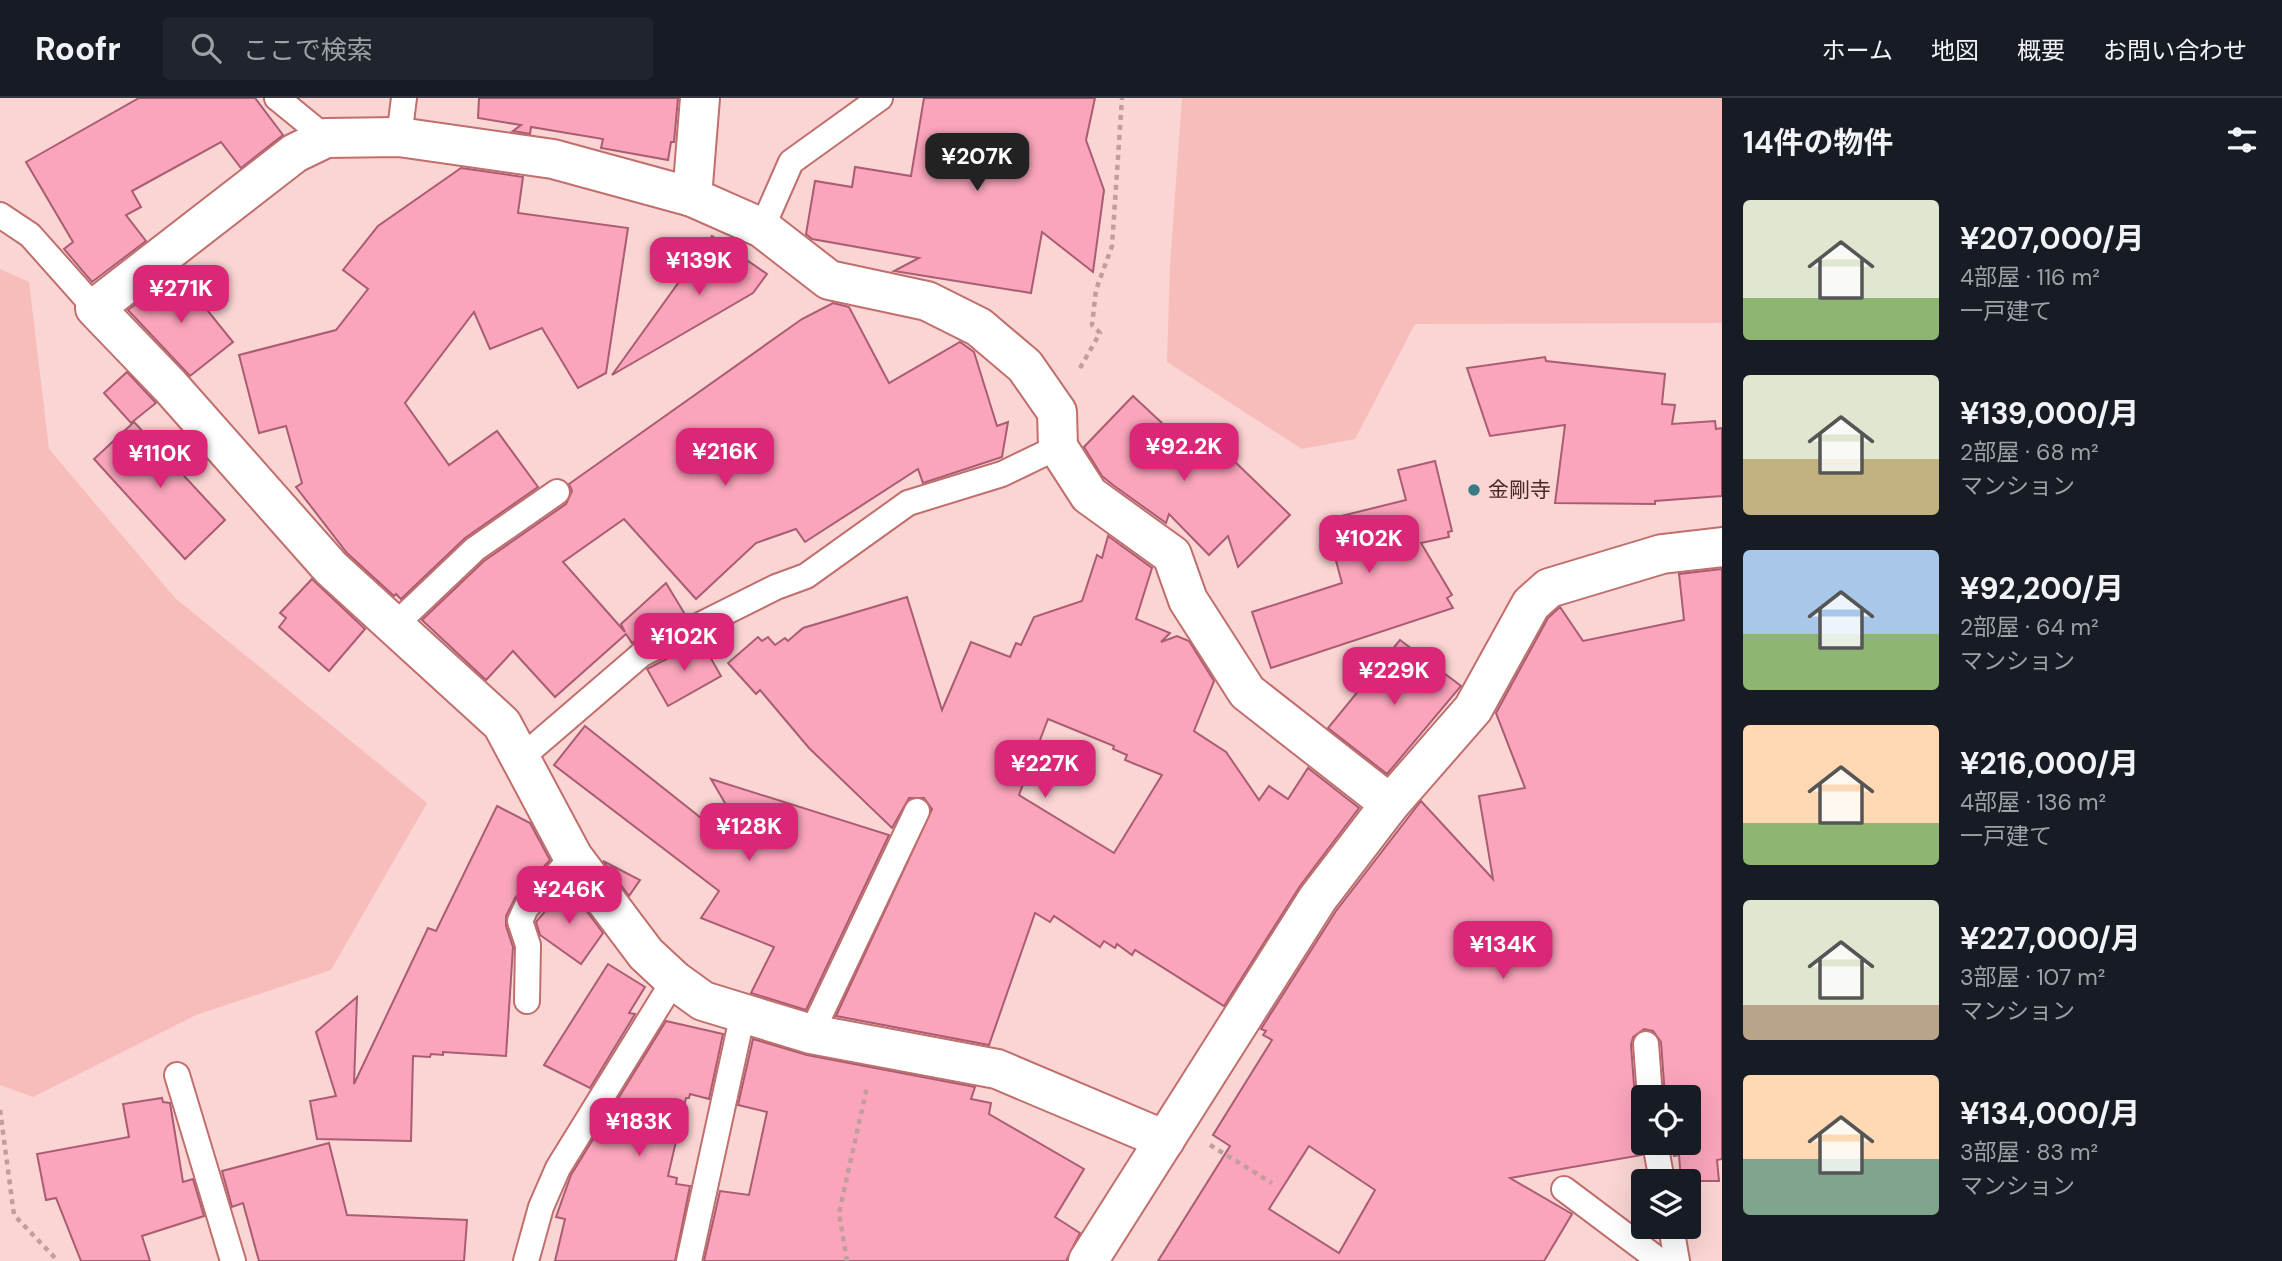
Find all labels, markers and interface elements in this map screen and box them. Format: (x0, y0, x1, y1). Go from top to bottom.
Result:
search box (163, 17, 653, 80)
text: Roofr (35, 27, 121, 70)
icon: search (187, 29, 225, 67)
text: ここで検索 (243, 33, 373, 67)
text: ホーム (1822, 35, 1893, 66)
text: 地図 (1931, 35, 1979, 66)
text: 概要 (2017, 35, 2065, 66)
text: お問い合わせ (2103, 35, 2247, 66)
icon: filters (2223, 121, 2261, 159)
text: 14件の物件 (1743, 123, 1893, 162)
pin: ¥207K (928, 134, 1026, 193)
text: ¥207K (941, 141, 1013, 171)
text: ¥207,000/月 (1960, 219, 2145, 258)
icon: home (1799, 228, 1883, 312)
pin: ¥139K (650, 238, 748, 297)
text: ¥139K (666, 245, 732, 275)
text: 4部屋 · 116 m² (1960, 262, 2100, 292)
pin: ¥271K (132, 266, 230, 325)
text: ¥271K (149, 273, 213, 303)
text: 一戸建て (1960, 296, 2052, 326)
text: ¥139,000/月 (1960, 394, 2139, 433)
icon: home (1799, 403, 1883, 487)
pin: ¥92.2K (1127, 424, 1241, 483)
pin: ¥216K (676, 428, 774, 488)
pin: ¥110K (111, 430, 209, 490)
text: ¥92.2K (1146, 431, 1222, 461)
text: ¥216K (692, 436, 758, 466)
text: 2部屋 · 68 m² (1960, 437, 2099, 467)
text: ¥110K (129, 438, 191, 468)
text: マンション (1960, 471, 2075, 501)
place label: 金剛寺 (1488, 476, 1551, 504)
marker: 金剛寺 (1466, 482, 1482, 498)
pin: ¥102K (1320, 516, 1418, 575)
text: ¥102K (1335, 523, 1403, 553)
text: ¥92,200/月 (1960, 569, 2124, 608)
icon: home (1799, 578, 1883, 662)
text: 2部屋 · 64 m² (1960, 612, 2099, 642)
pin: ¥102K (635, 614, 733, 673)
text: ¥102K (650, 621, 718, 651)
text: マンション (1960, 646, 2075, 676)
pin: ¥229K (1345, 648, 1443, 707)
text: ¥229K (1358, 655, 1430, 685)
pin: ¥227K (996, 740, 1094, 800)
text: ¥216,000/月 (1960, 744, 2139, 783)
text: ¥227K (1011, 748, 1079, 778)
icon: home (1799, 753, 1883, 837)
text: 4部屋 · 136 m² (1960, 787, 2106, 817)
pin: ¥128K (700, 804, 798, 863)
text: ¥128K (716, 811, 782, 841)
text: 一戸建て (1960, 821, 2052, 851)
pin: ¥246K (520, 866, 618, 926)
text: ¥246K (533, 874, 605, 904)
text: ¥227,000/月 (1960, 919, 2141, 958)
pin: ¥134K (1454, 922, 1552, 981)
icon: home (1799, 928, 1883, 1012)
text: ¥134K (1469, 929, 1537, 959)
text: 3部屋 · 107 m² (1960, 962, 2105, 992)
text: マンション (1960, 996, 2075, 1026)
map controls (1631, 1085, 1701, 1239)
button: locate (1631, 1085, 1701, 1155)
text: ¥134,000/月 (1960, 1094, 2140, 1133)
pin: ¥183K (590, 1098, 688, 1158)
icon: home (1799, 1103, 1883, 1187)
text: ¥183K (606, 1106, 672, 1136)
text: 3部屋 · 83 m² (1960, 1137, 2098, 1167)
button: layers (1631, 1169, 1701, 1239)
text: マンション (1960, 1171, 2075, 1201)

